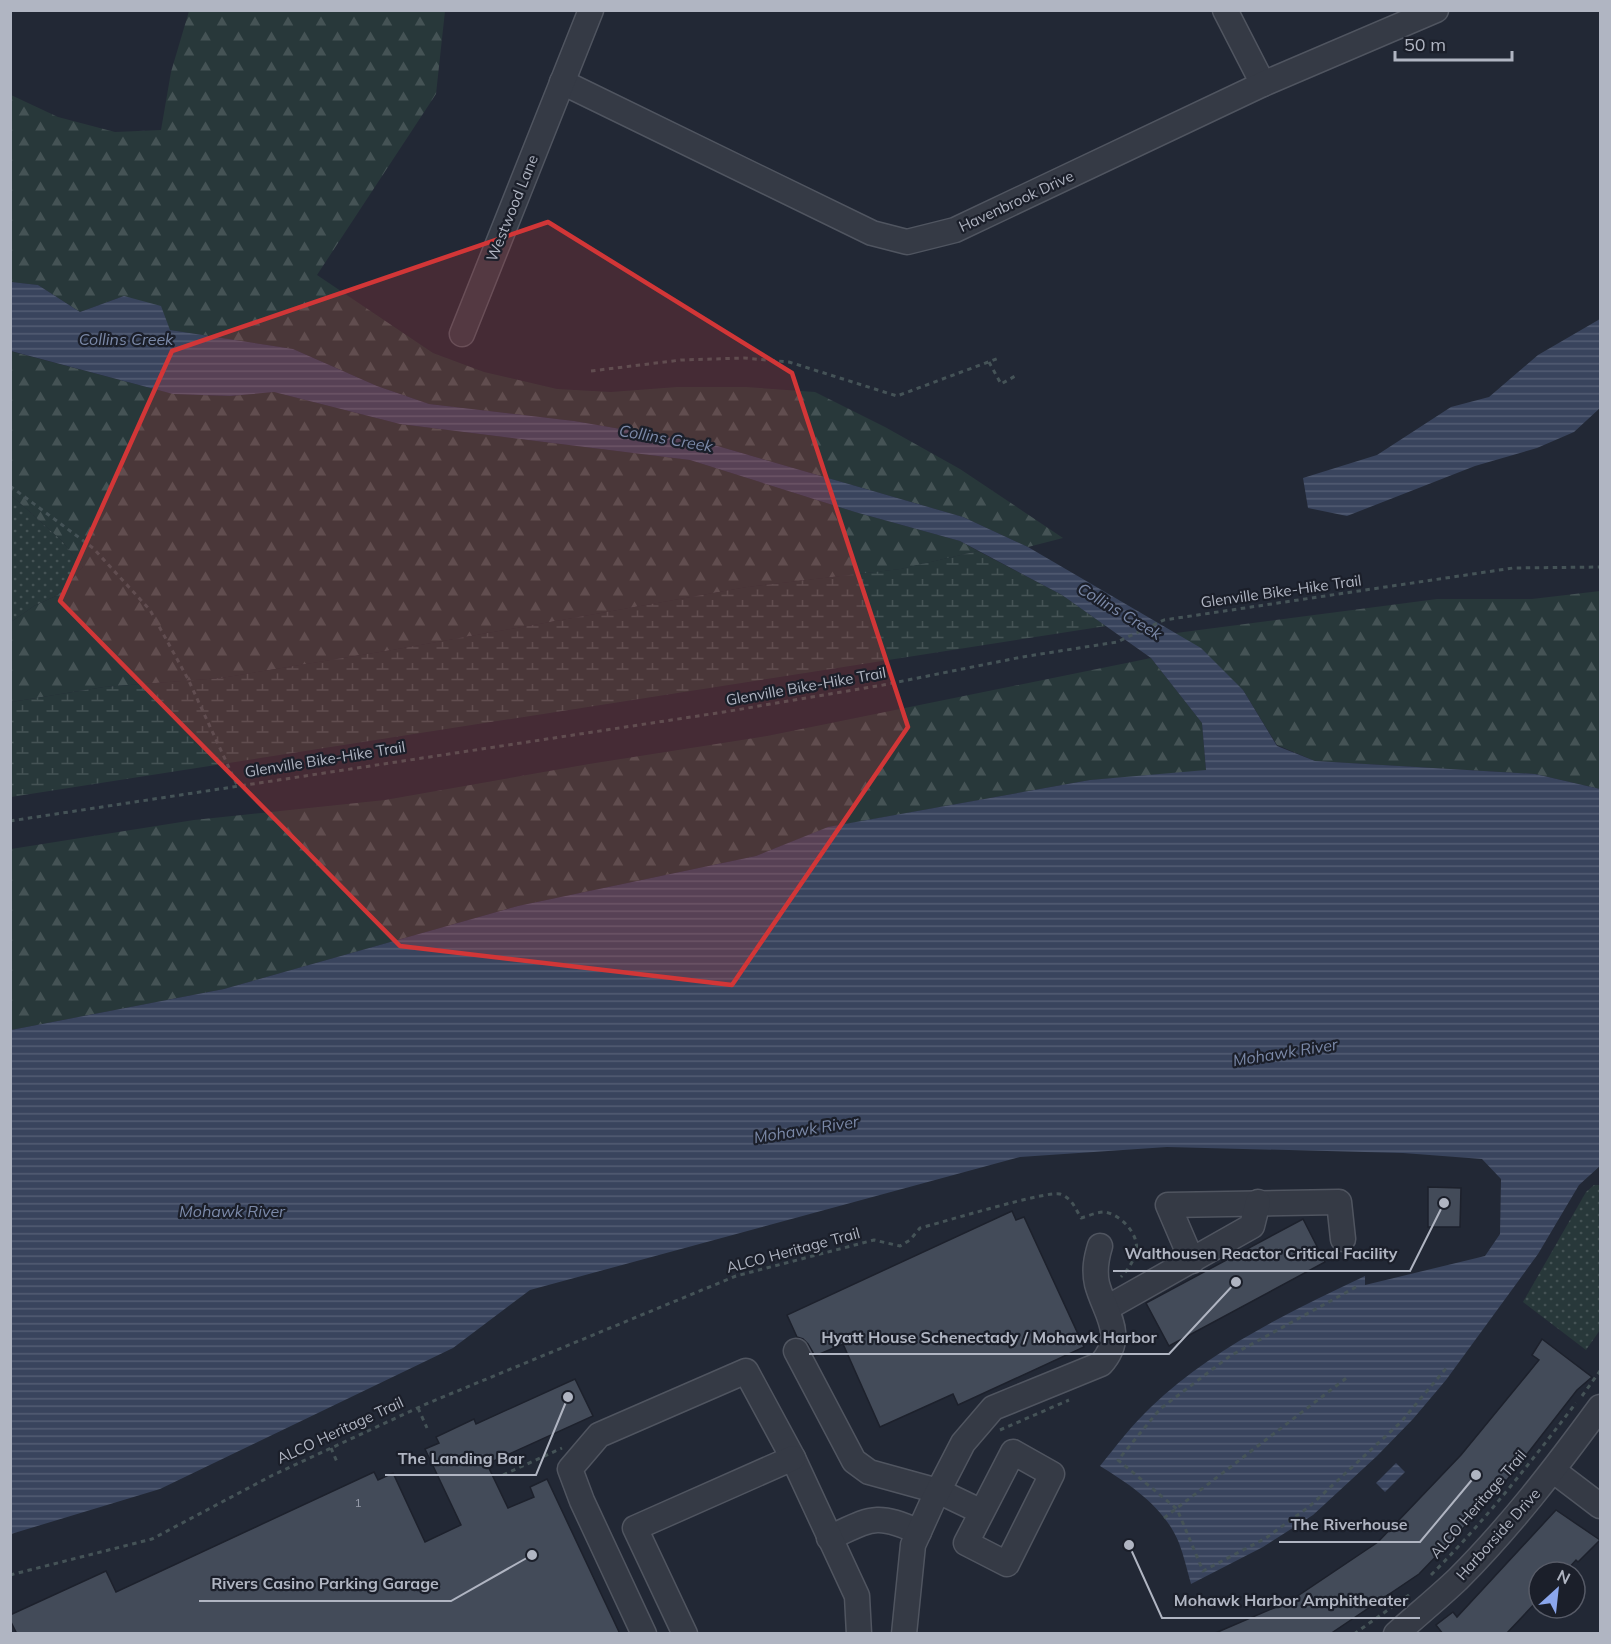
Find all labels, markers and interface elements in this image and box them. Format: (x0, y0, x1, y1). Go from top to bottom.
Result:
scale bar (1395, 24, 1512, 62)
text: 50 m (1404, 33, 1446, 56)
street label: Westwood Lane (482, 152, 542, 264)
street label: Havenbrook Drive (956, 166, 1076, 236)
water label: Collins Creek (79, 329, 174, 349)
water label: Collins Creek (618, 420, 715, 456)
street label: Glenville Bike-Hike Trail (1199, 570, 1363, 612)
water label: Collins Creek (1074, 578, 1166, 644)
street label: Glenville Bike-Hike Trail (724, 663, 888, 709)
street label: Glenville Bike-Hike Trail (243, 737, 407, 781)
water label: Mohawk River (1231, 1034, 1340, 1070)
water label: Mohawk River (752, 1111, 861, 1147)
water label: Mohawk River (179, 1201, 286, 1221)
street label: ALCO Heritage Trail (724, 1223, 862, 1277)
callout: Walthousen Reactor Critical Facility (1113, 1237, 1410, 1271)
text: Walthousen Reactor Critical Facility (1125, 1243, 1398, 1263)
callout: Hyatt House Schenectady / Mohawk Harbor (809, 1320, 1169, 1354)
text: Hyatt House Schenectady / Mohawk Harbor (821, 1327, 1158, 1347)
street label: ALCO Heritage Trail (274, 1392, 406, 1468)
callout: The Landing Bar (385, 1441, 536, 1475)
street label: ALCO Heritage Trail (1426, 1446, 1530, 1562)
text: The Landing Bar (398, 1448, 525, 1468)
street label: Harborside Drive (1452, 1484, 1544, 1584)
house number: 1 (354, 1495, 362, 1510)
callout: The Riverhouse (1279, 1508, 1420, 1542)
text: The Riverhouse (1290, 1514, 1408, 1534)
north arrow (1527, 1560, 1587, 1620)
text: N (1554, 1565, 1574, 1588)
callout: Rivers Casino Parking Garage (199, 1567, 451, 1601)
text: Rivers Casino Parking Garage (211, 1573, 439, 1593)
callout: Mohawk Harbor Amphitheater (1162, 1584, 1420, 1618)
text: Mohawk Harbor Amphitheater (1174, 1590, 1409, 1610)

